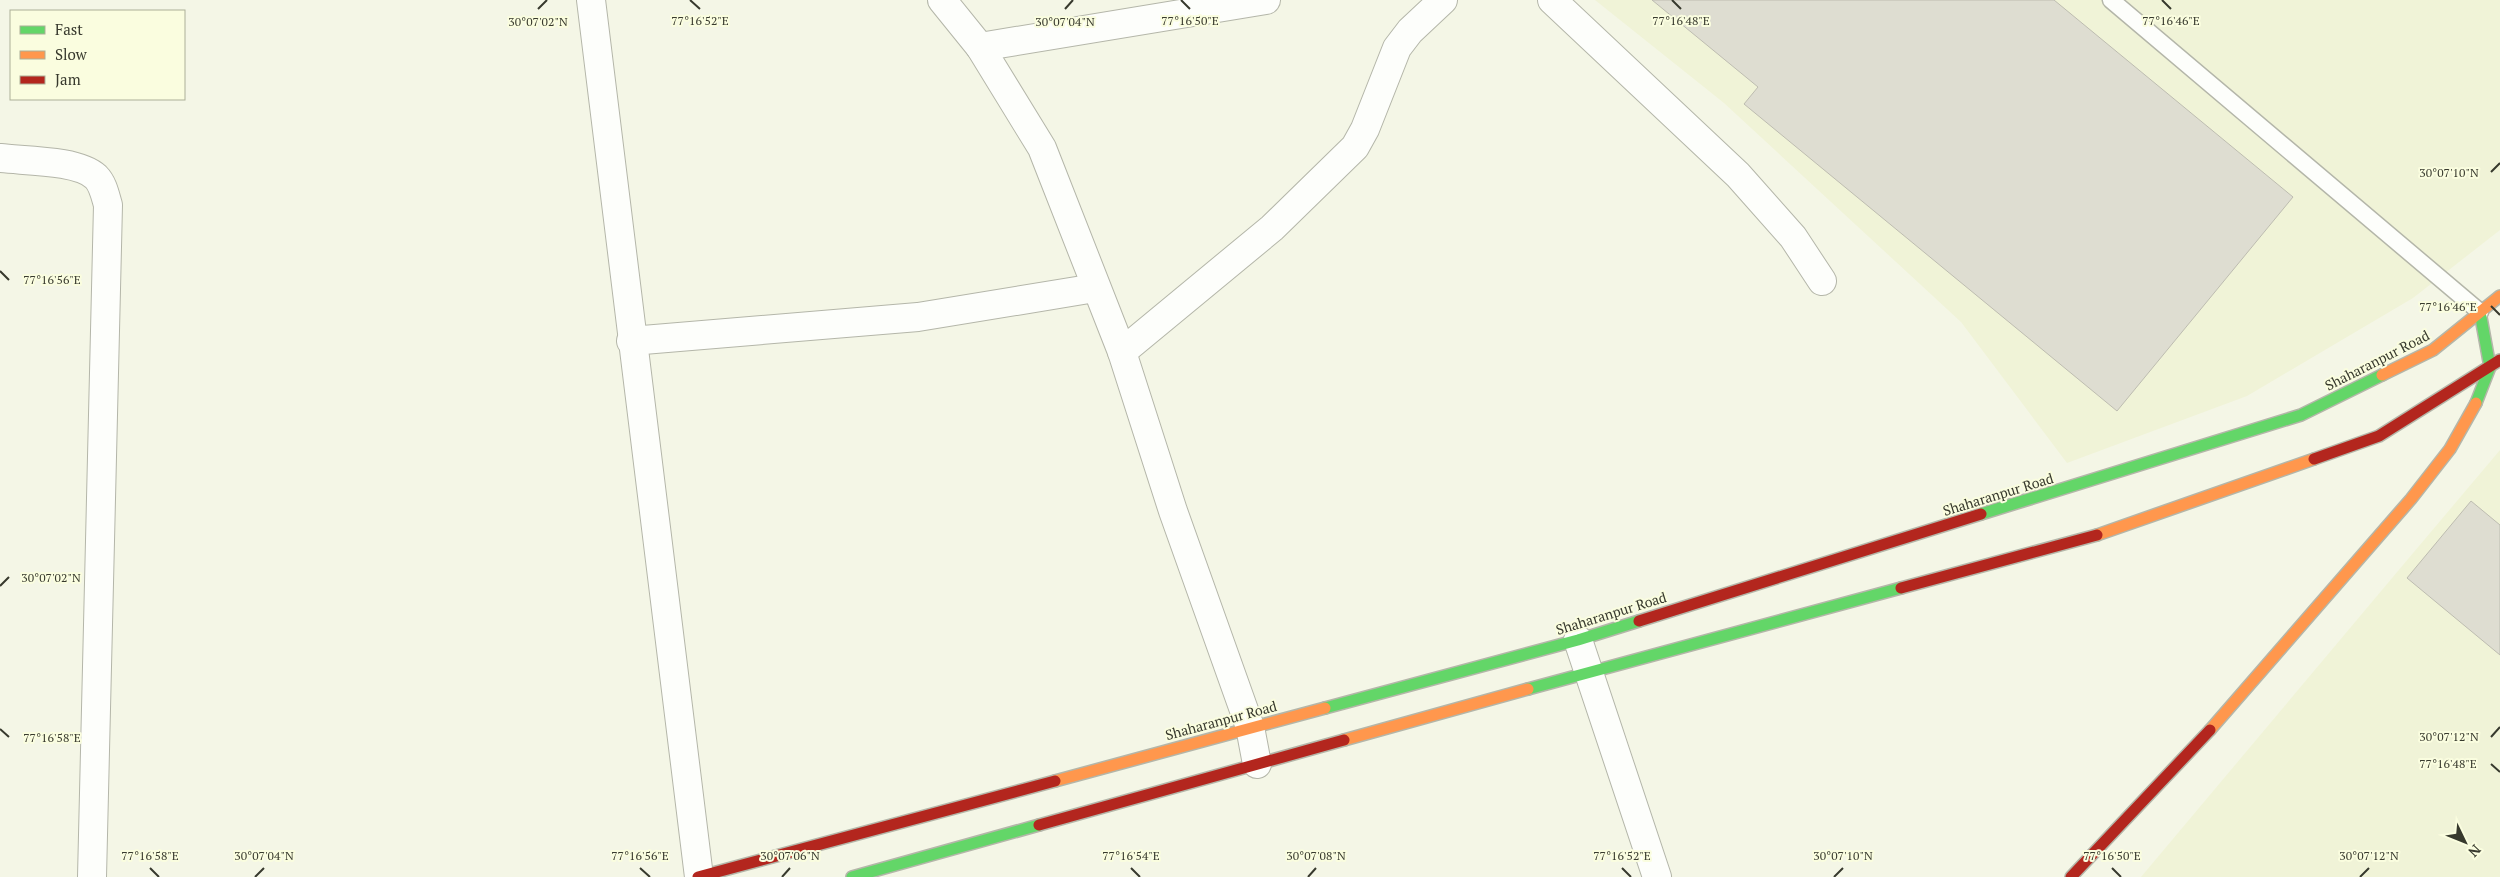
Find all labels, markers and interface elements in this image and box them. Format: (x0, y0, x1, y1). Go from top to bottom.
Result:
legend (10, 10, 185, 100)
text: 77°16'52"E (671, 13, 729, 28)
text: 77°16'50"E (1161, 13, 1219, 28)
text: 77°16'48"E (1652, 13, 1710, 28)
text: 77°16'46"E (2142, 13, 2200, 28)
text: 30°07'02"N (508, 14, 568, 29)
text: 30°07'04"N (1035, 14, 1095, 29)
text: Fast (55, 19, 83, 39)
text: Slow (55, 44, 88, 64)
text: Jam (55, 69, 81, 89)
text: 30°07'10"N (2419, 165, 2479, 180)
text: 77°16'56"E (23, 272, 81, 287)
text: 77°16'46"E (2419, 299, 2477, 314)
street label: Shaharanpur Road (2322, 325, 2433, 395)
street label: Shaharanpur Road (1940, 468, 2056, 520)
text: 30°07'02"N (21, 570, 81, 585)
street label: Shaharanpur Road (1553, 587, 1669, 639)
street label: Shaharanpur Road (1163, 696, 1279, 744)
text: 30°07'12"N (2419, 729, 2479, 744)
text: 77°16'58"E (23, 730, 81, 745)
text: 77°16'48"E (2419, 756, 2477, 771)
north arrow (2440, 817, 2490, 867)
text: N (2464, 841, 2485, 862)
text: 77°16'58"E (121, 848, 179, 863)
text: 30°07'04"N (234, 848, 294, 863)
text: 77°16'56"E (611, 848, 669, 863)
text: 30°07'06"N (760, 848, 820, 863)
text: 77°16'54"E (1102, 848, 1160, 863)
text: 30°07'08"N (1286, 848, 1346, 863)
text: 77°16'52"E (1593, 848, 1651, 863)
text: 30°07'10"N (1813, 848, 1873, 863)
text: 77°16'50"E (2083, 848, 2141, 863)
text: 30°07'12"N (2339, 848, 2399, 863)

